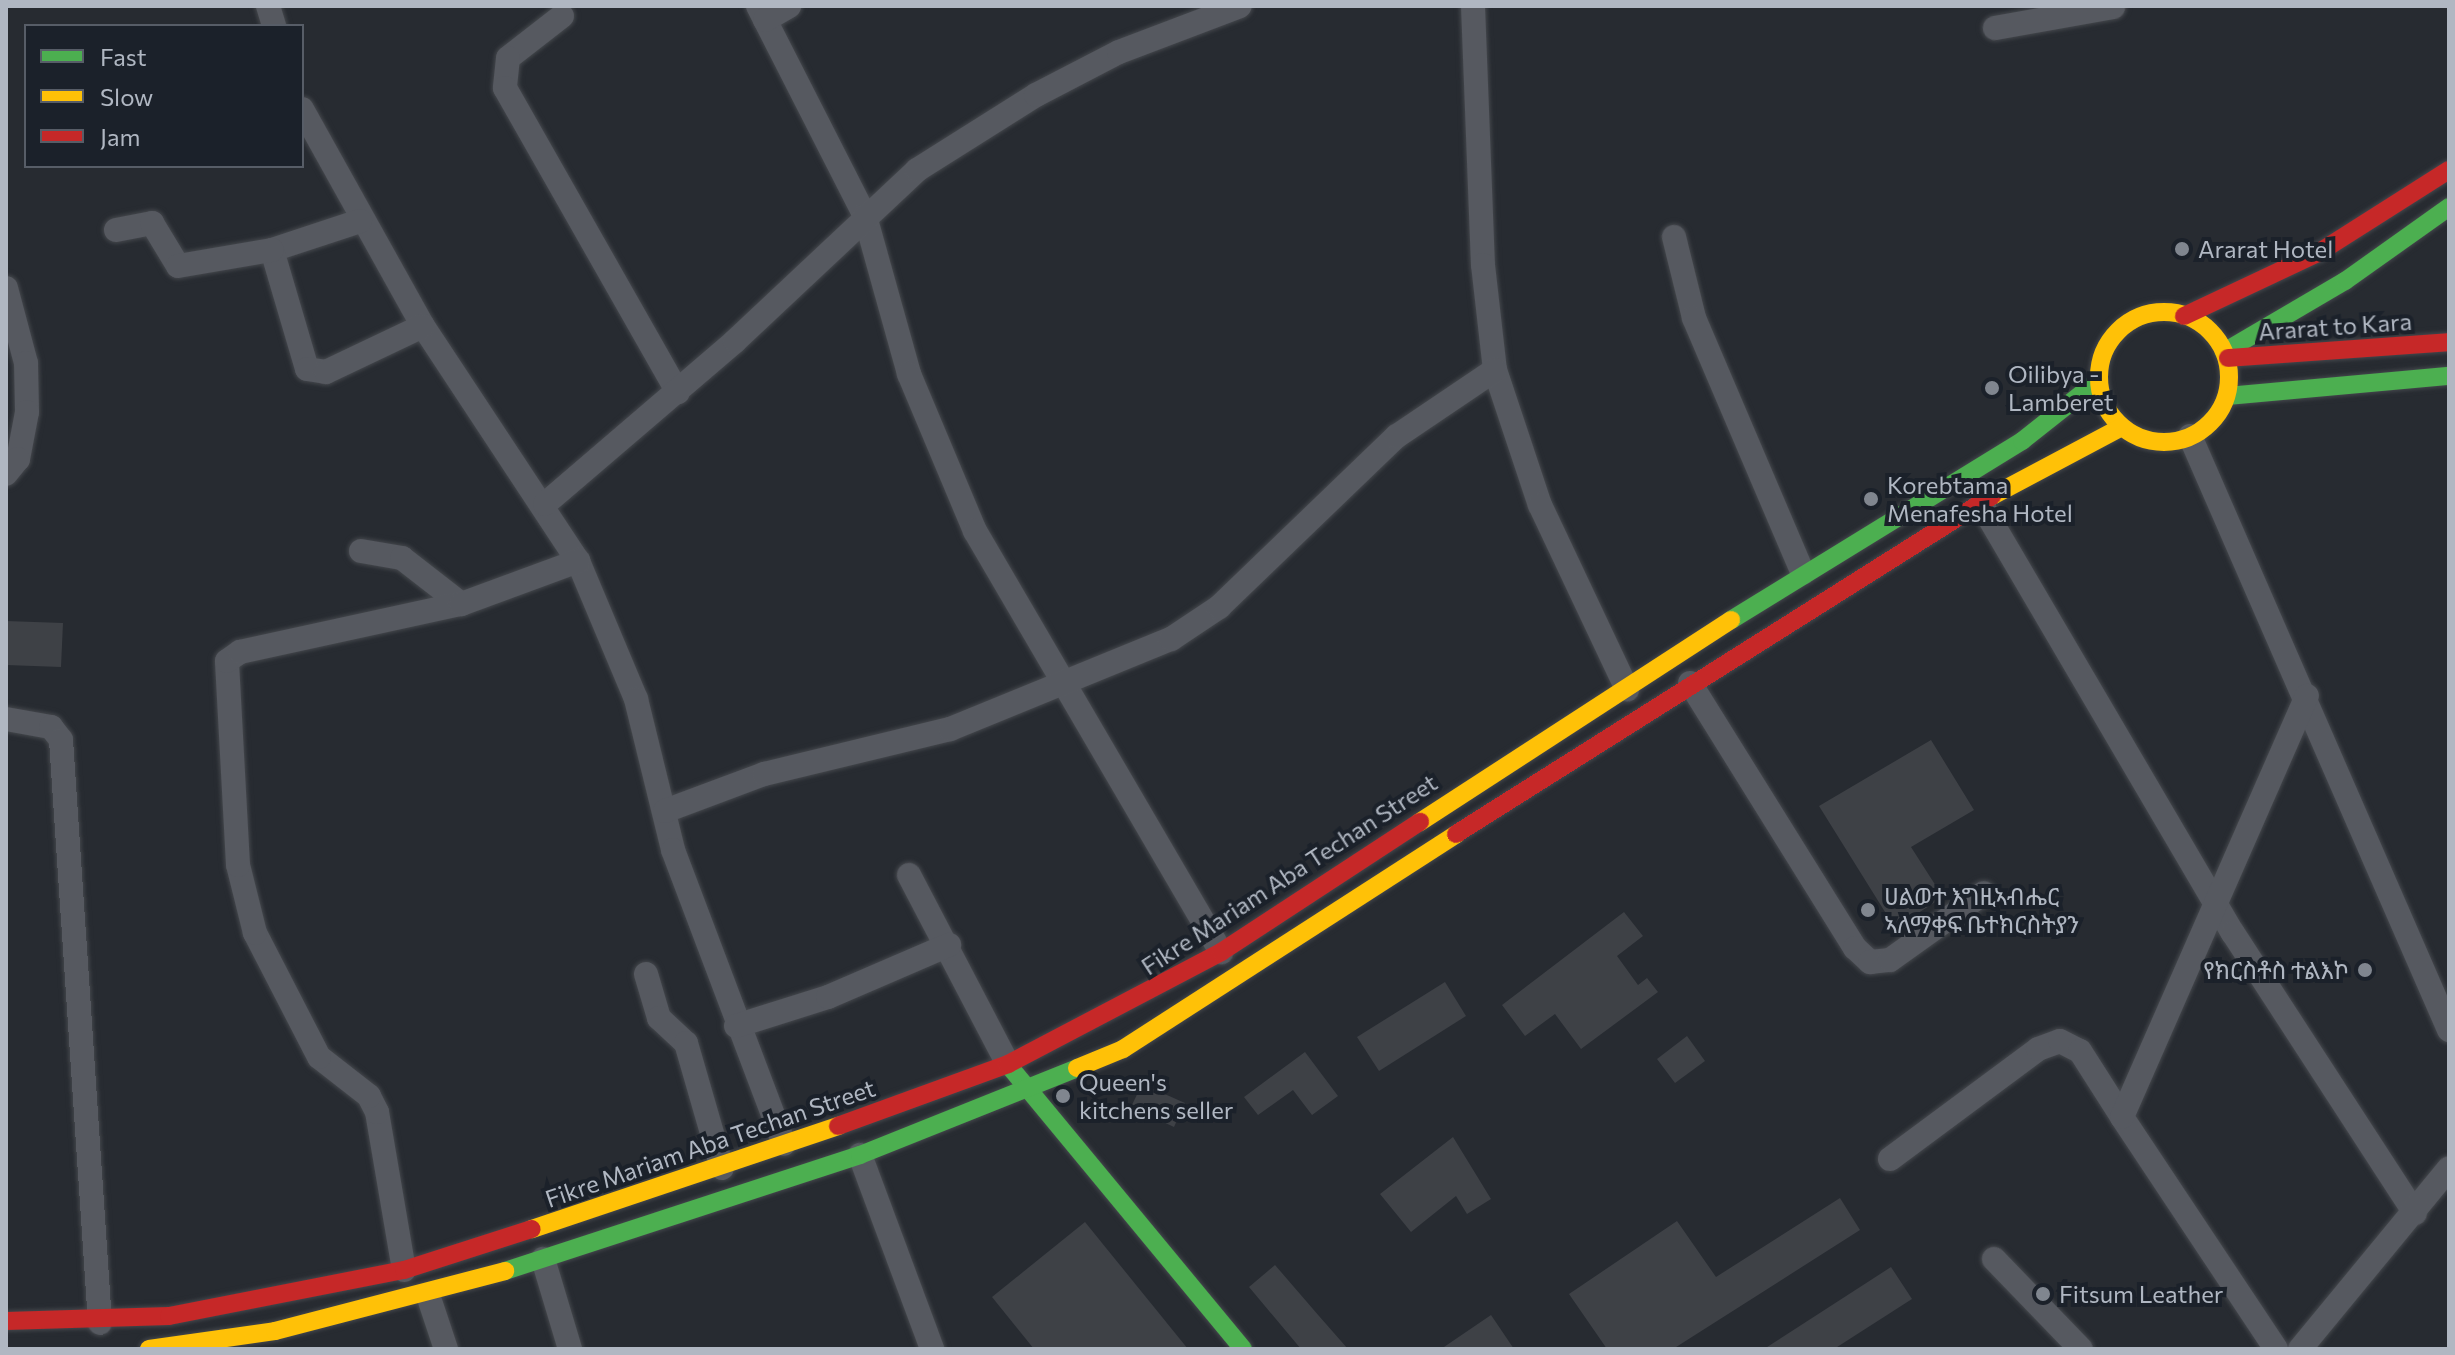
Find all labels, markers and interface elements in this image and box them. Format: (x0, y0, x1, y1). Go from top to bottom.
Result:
legend (24, 24, 304, 168)
text: Fast (100, 42, 147, 71)
text: Slow (100, 82, 153, 111)
text: Jam (100, 122, 140, 151)
place label: Ararat Hotel (2198, 235, 2333, 263)
marker: Ararat Hotel (2173, 240, 2191, 258)
street label: Ararat to Kara (2257, 306, 2413, 346)
place label: Oilibya - Lamberet (2008, 360, 2114, 416)
marker: Oilibya - Lamberet (1983, 379, 2001, 397)
place label: Korebtama Menafesha Hotel (1887, 471, 2073, 527)
marker: Korebtama Menafesha Hotel (1862, 490, 1880, 508)
street label: Fikre Mariam Aba Techan Street (1136, 767, 1442, 981)
place label: ሀልወተ እግዚኣብሔር ኣለማቀፍ ቤተክርስትያን (1884, 882, 2079, 938)
marker: ሀልወተ እግዚኣብሔር ኣለማቀፍ ቤተክርስትያን (1859, 901, 1877, 919)
place label: የክርስቶስ ተልእኮ (2203, 956, 2349, 984)
marker: የክርስቶስ ተልእኮ (2356, 961, 2374, 979)
place label: Queen's kitchens seller (1079, 1068, 1233, 1124)
street label: Fikre Mariam Aba Techan Street (541, 1073, 879, 1213)
marker: Queen's kitchens seller (1054, 1087, 1072, 1105)
place label: Fitsum Leather (2059, 1280, 2223, 1308)
marker: Fitsum Leather (2034, 1285, 2052, 1303)

